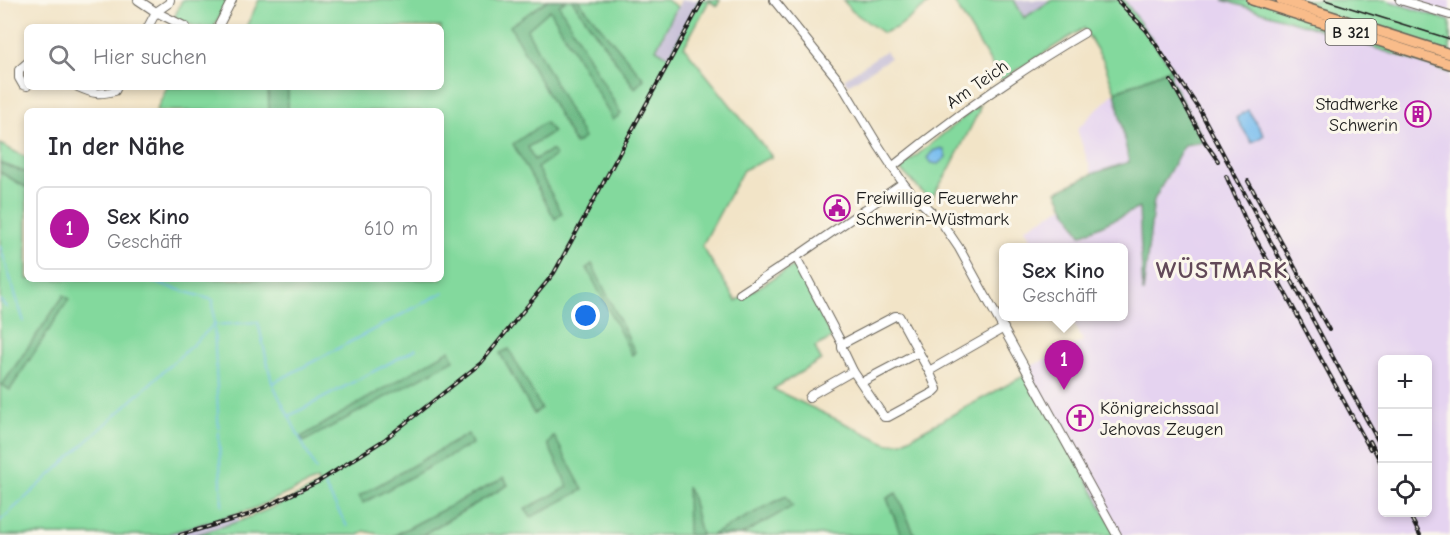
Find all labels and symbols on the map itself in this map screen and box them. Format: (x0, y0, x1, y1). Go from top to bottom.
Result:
road number: B 321 (1326, 19, 1376, 45)
street label: Am Teich (942, 56, 1012, 113)
place label: Stadtwerke Schwerin (1316, 94, 1398, 136)
building icon: Stadtwerke Schwerin (1403, 99, 1433, 129)
place label: Freiwillige Feuerwehr Schwerin-Wüstmark (856, 188, 1019, 230)
public building icon: Freiwillige Feuerwehr Schwerin-Wüstmark (822, 193, 852, 223)
district label: WÜSTMARK (1156, 256, 1288, 284)
your location (571, 301, 600, 330)
pin: 1 (1044, 340, 1084, 390)
place label: Königreichssaal Jehovas Zeugen (1100, 398, 1223, 440)
church icon: Königreichssaal Jehovas Zeugen (1065, 403, 1095, 433)

